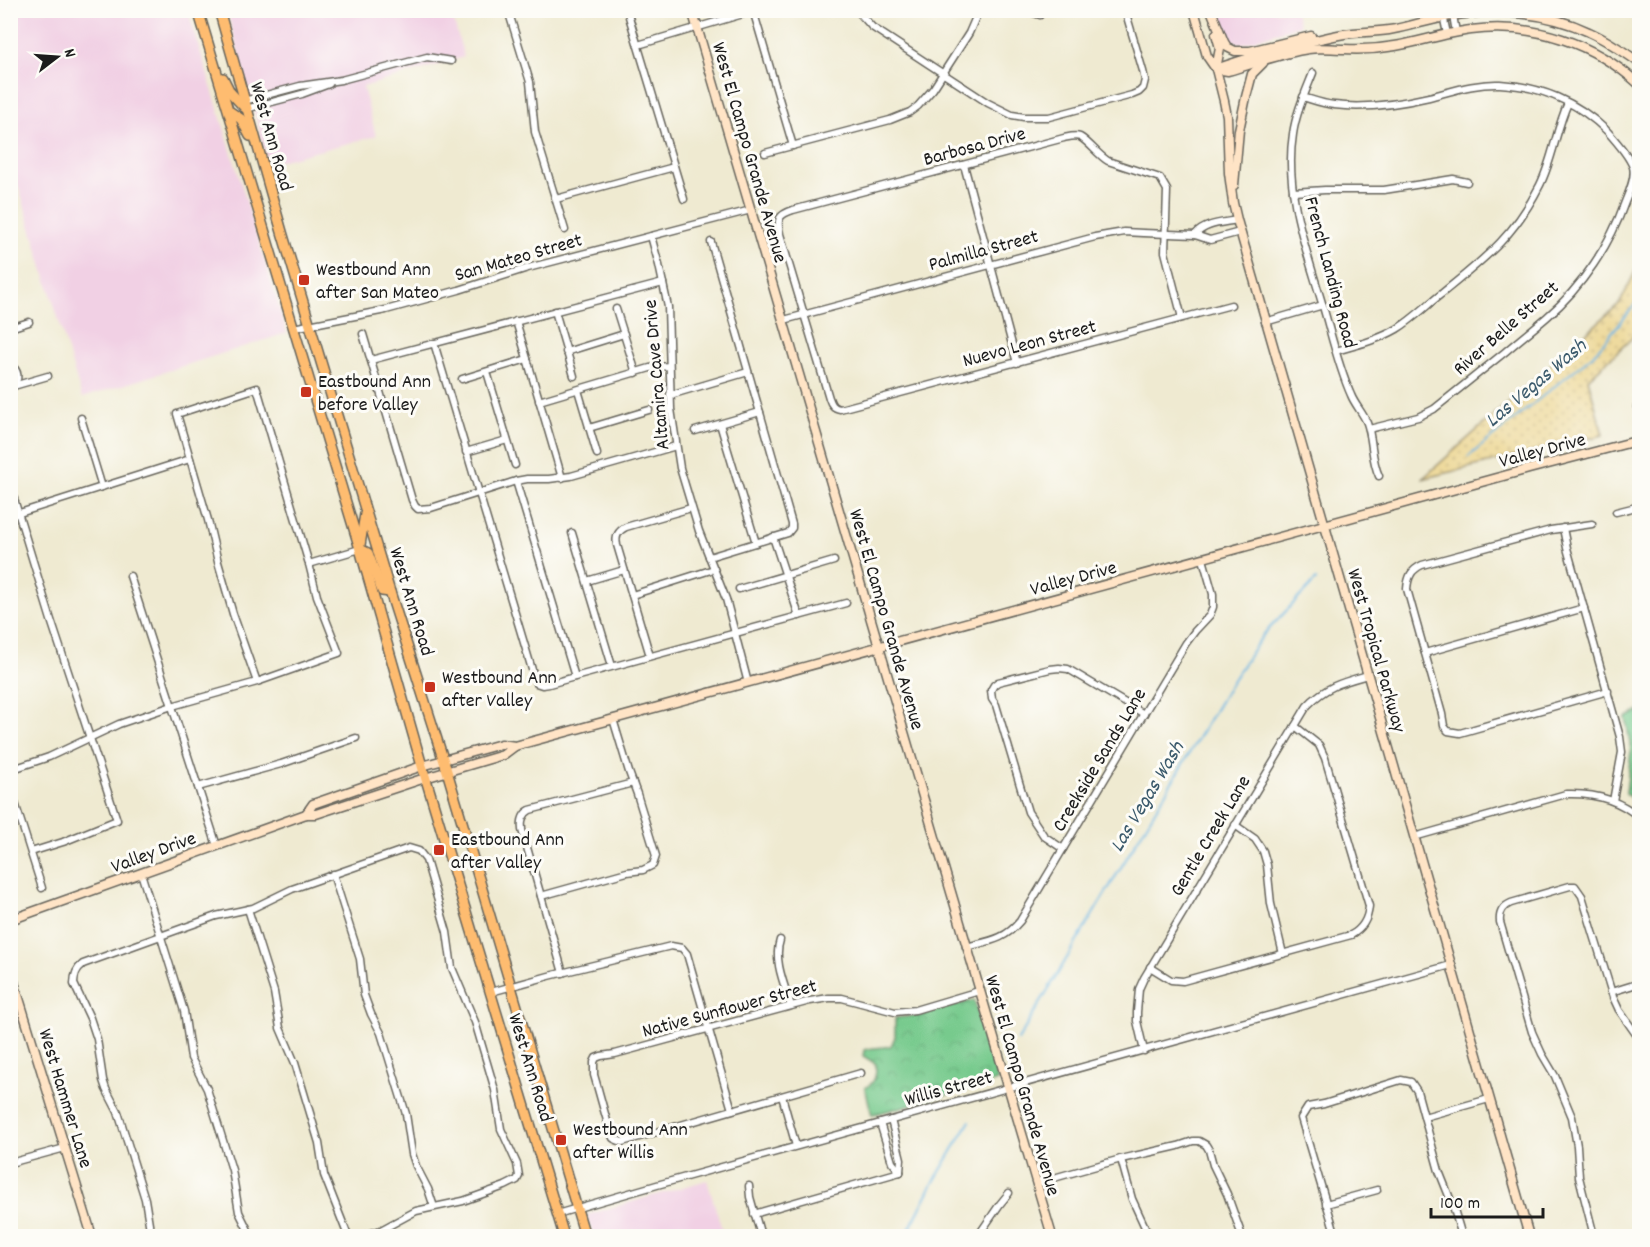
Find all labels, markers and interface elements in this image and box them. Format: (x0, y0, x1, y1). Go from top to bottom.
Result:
north arrow (27, 27, 87, 87)
street label: West El Campo Grande Avenue (703, 39, 793, 267)
text: N (57, 46, 81, 61)
street label: West Ann Road (241, 79, 299, 195)
street label: Barbosa Drive (921, 121, 1029, 175)
street label: French Landing Road (1295, 194, 1363, 352)
street label: Palmilla Street (926, 224, 1042, 280)
street label: San Mateo Street (452, 227, 586, 290)
place label: Westbound Ann after San Mateo (316, 257, 439, 308)
marker: Westbound Ann after San Mateo (297, 273, 311, 287)
street label: River Belle Street (1448, 275, 1566, 383)
street label: Altamira Cave Drive (637, 298, 679, 451)
street label: Nuevo Leon Street (960, 314, 1100, 376)
water label: Las Vegas Wash (1480, 332, 1595, 436)
place label: Eastbound Ann before Valley (318, 369, 431, 420)
marker: Eastbound Ann before Valley (299, 385, 313, 399)
street label: Valley Drive (1496, 427, 1589, 477)
street label: West El Campo Grande Avenue (840, 506, 930, 734)
street label: West Ann Road (380, 544, 440, 660)
street label: Valley Drive (1027, 555, 1120, 605)
street label: West Tropical Parkway (1338, 566, 1412, 737)
place label: Westbound Ann after Valley (442, 665, 557, 716)
marker: Westbound Ann after Valley (423, 680, 437, 694)
street label: Creekside Sands Lane (1046, 683, 1155, 838)
water label: Las Vegas Wash (1104, 735, 1194, 859)
street label: Gentle Creek Lane (1164, 770, 1259, 902)
street label: Valley Drive (108, 825, 201, 882)
place label: Eastbound Ann after Valley (451, 827, 564, 878)
marker: Eastbound Ann after Valley (432, 843, 446, 857)
street label: West El Campo Grande Avenue (976, 972, 1066, 1200)
street label: Native Sunflower Street (639, 973, 820, 1047)
street label: West Ann Road (499, 1010, 559, 1126)
street label: West Hammer Lane (30, 1026, 99, 1172)
street label: Willis Street (902, 1065, 996, 1115)
place label: Westbound Ann after Willis (573, 1117, 688, 1168)
marker: Westbound Ann after Willis (554, 1133, 568, 1147)
scale bar (1431, 1181, 1544, 1219)
text: 100 m (1440, 1192, 1480, 1217)

